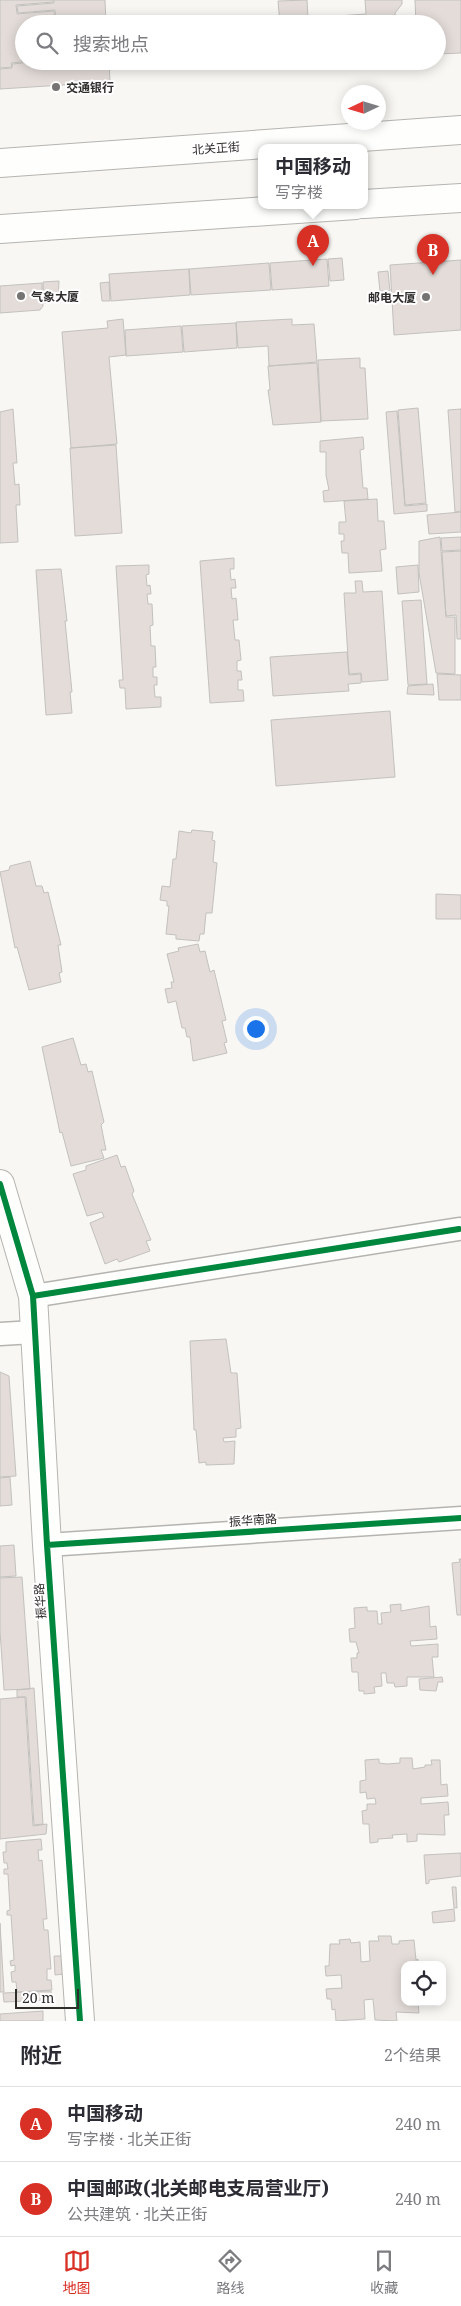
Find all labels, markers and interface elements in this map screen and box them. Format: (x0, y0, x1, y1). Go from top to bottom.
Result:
search box (15, 15, 446, 70)
icon: search (33, 29, 61, 57)
text: 搜索地点 (73, 31, 149, 57)
place label: 交通银行 (66, 79, 114, 96)
marker: 交通银行 (50, 81, 62, 93)
north arrow (341, 85, 386, 130)
street label: 北关正街 (191, 138, 241, 158)
popup (258, 144, 368, 209)
text: 中国移动 (275, 153, 351, 179)
text: 写字楼 (275, 181, 323, 203)
pin: A (297, 225, 329, 266)
pin: B (417, 234, 449, 275)
place label: 气象大厦 (31, 288, 79, 305)
place label: 邮电大厦 (368, 289, 416, 306)
marker: 气象大厦 (15, 290, 27, 302)
marker: 邮电大厦 (420, 291, 432, 303)
your location (243, 1016, 269, 1042)
street label: 振华南路 (228, 1510, 278, 1530)
street label: 振华路 (30, 1582, 50, 1620)
map controls (401, 1961, 446, 2006)
button: locate (401, 1961, 446, 2006)
scale bar (15, 1986, 79, 2009)
text: 20 m (22, 1988, 55, 2007)
text: 附近 (20, 2041, 62, 2069)
text: 2个结果 (384, 2044, 441, 2066)
text: 中国移动 (67, 2100, 143, 2126)
text: A (30, 2113, 42, 2135)
text: 240 m (395, 2113, 441, 2135)
text: 写字楼 · 北关正街 (67, 2128, 191, 2150)
text: 中国邮政(北关邮电支局营业厅) (67, 2175, 329, 2201)
text: B (31, 2188, 41, 2210)
text: 240 m (395, 2188, 441, 2210)
text: 公共建筑 · 北关正街 (67, 2203, 207, 2225)
tab: 地图 (63, 2247, 91, 2297)
tab: 路线 (216, 2247, 244, 2297)
tab: 收藏 (370, 2247, 398, 2297)

